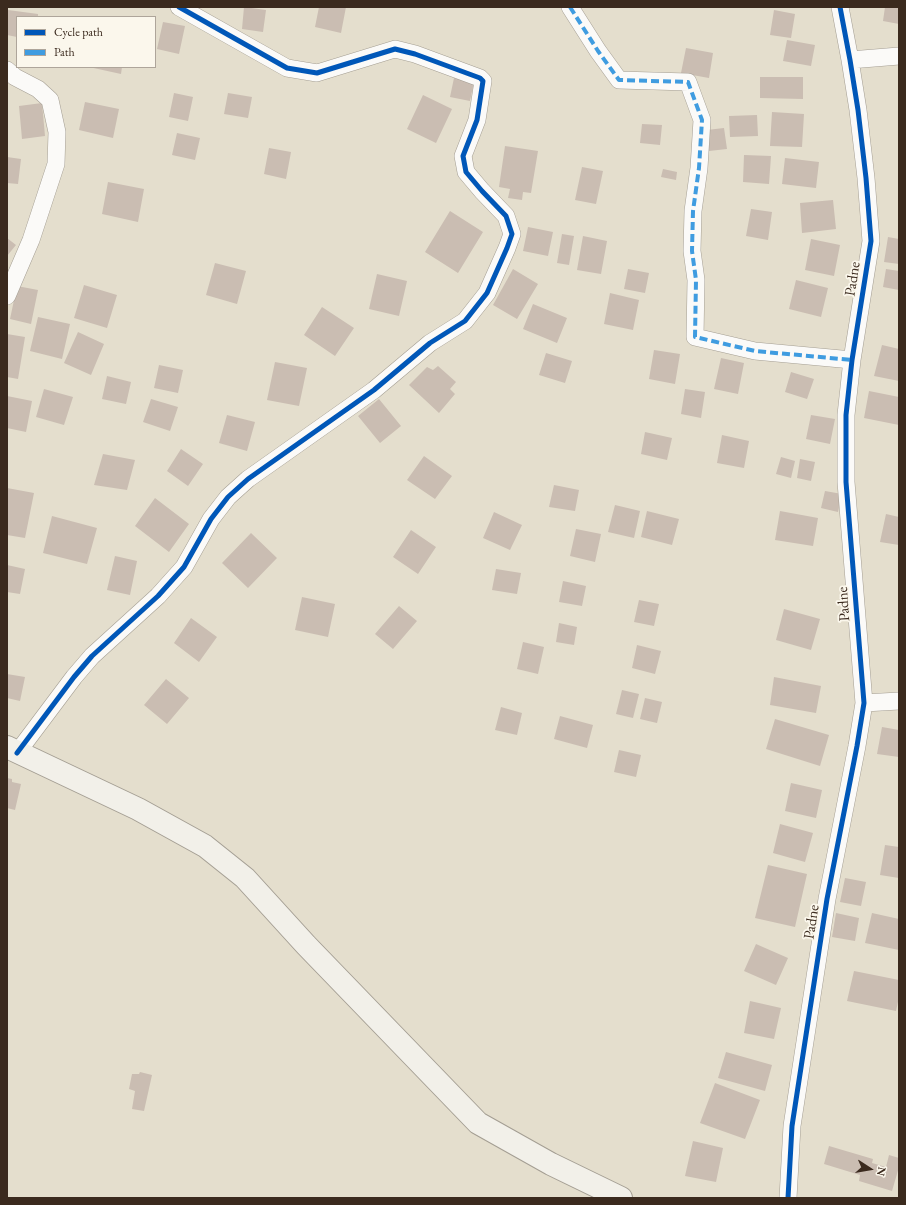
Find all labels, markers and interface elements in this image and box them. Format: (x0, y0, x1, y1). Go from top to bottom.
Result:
legend (16, 16, 156, 68)
text: Cycle path (54, 24, 103, 40)
text: Path (54, 44, 75, 60)
street label: Padne (841, 260, 865, 298)
street label: Padne (834, 586, 854, 622)
street label: Padne (800, 903, 824, 941)
north arrow (850, 1149, 890, 1189)
text: N (874, 1166, 890, 1177)

